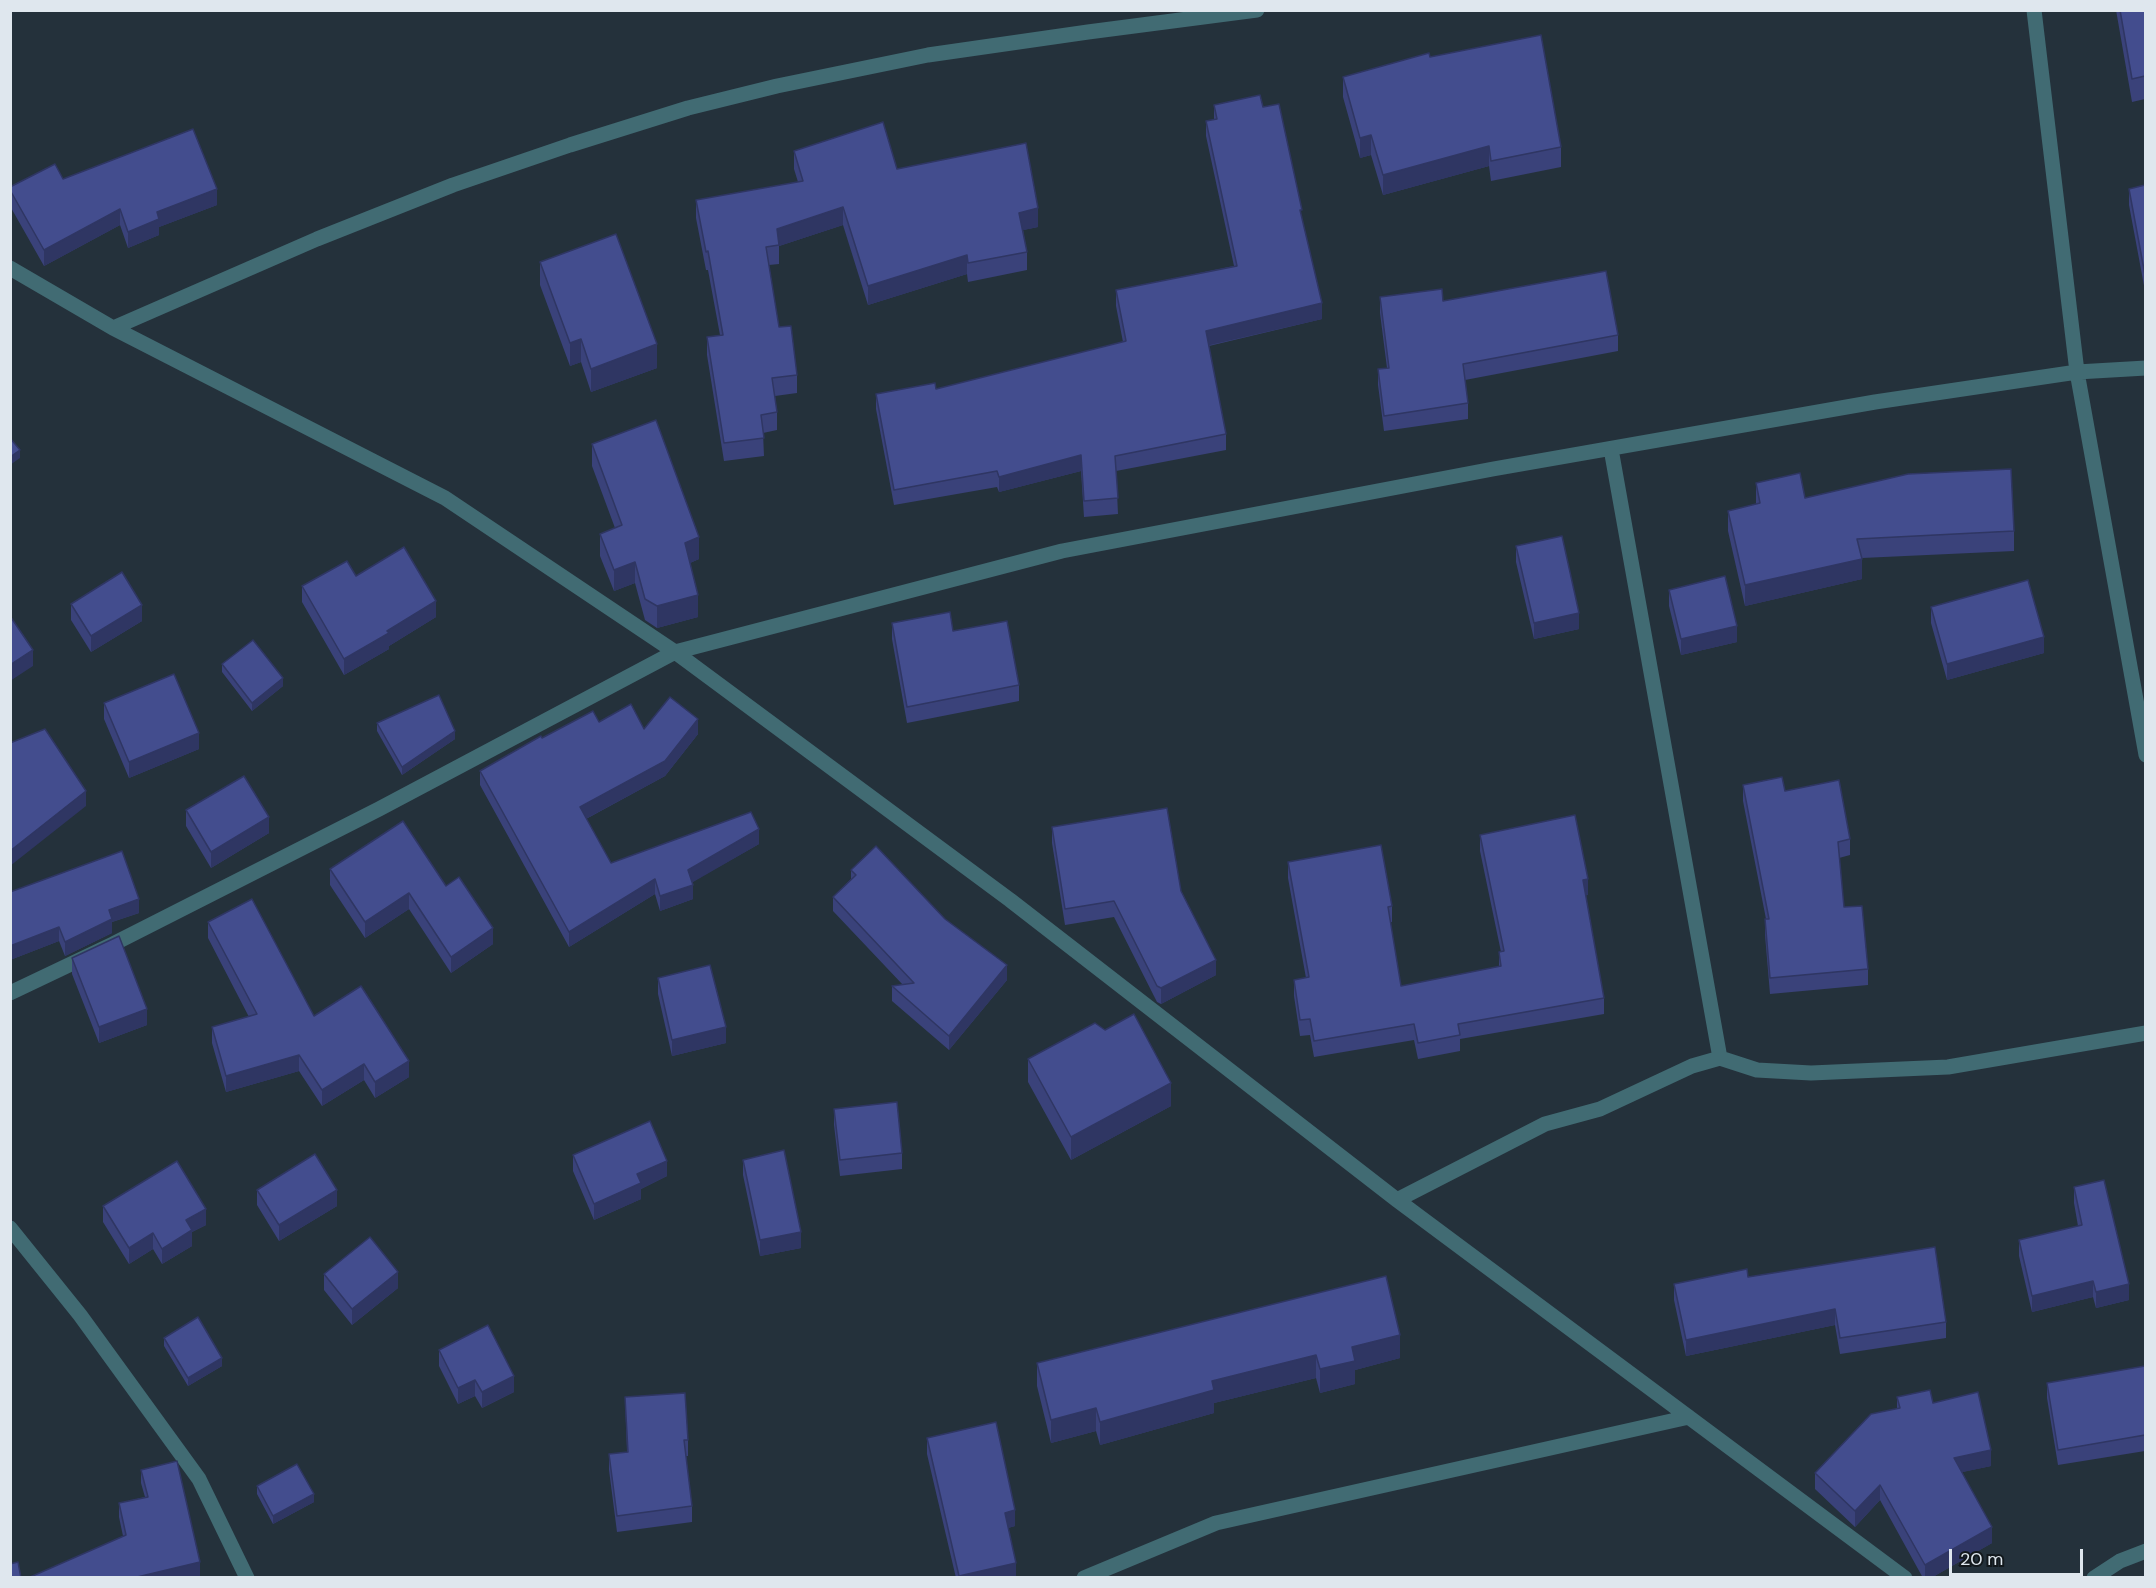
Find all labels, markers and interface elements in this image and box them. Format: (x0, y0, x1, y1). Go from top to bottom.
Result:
scale bar (1952, 1537, 2086, 1575)
text: 20 m (1960, 1547, 2003, 1571)

